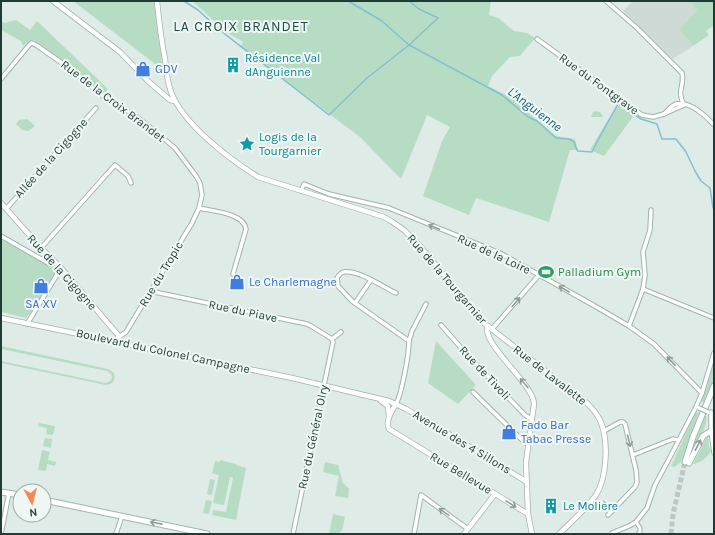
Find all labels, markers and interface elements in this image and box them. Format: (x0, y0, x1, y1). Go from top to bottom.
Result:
district label: LA CROIX BRANDET (173, 18, 309, 35)
street label: Rue du Fontgrave (556, 50, 642, 118)
place label: Résidence Val dAnguienne (245, 51, 320, 79)
building icon: Résidence Val dAnguienne (224, 56, 242, 74)
street label: Rue de la Croix Brandet (58, 57, 168, 145)
shop icon: GDV (134, 60, 152, 78)
place label: GDV (155, 62, 178, 76)
water label: L'Anguienne (505, 84, 565, 134)
street label: Allée de la Cigogne (12, 115, 90, 201)
place label: Logis de la Tourgarnier (259, 130, 322, 158)
place icon: Logis de la Tourgarnier (238, 135, 256, 153)
one-way arrow (428, 223, 440, 230)
street label: Rue de la Cigogne (24, 231, 100, 313)
street label: Rue de la Tourgarnier (404, 231, 490, 327)
street label: Rue de la Loire (455, 231, 533, 277)
street label: Rue du Tropic (136, 239, 186, 309)
sports icon: Palladium Gym (537, 263, 555, 281)
place label: Palladium Gym (558, 265, 641, 279)
shop icon: Le Charlemagne (228, 273, 246, 291)
place label: Le Charlemagne (249, 275, 337, 289)
shop icon: SA XV (32, 277, 50, 295)
one-way arrow (558, 285, 570, 293)
place label: SA XV (25, 297, 57, 311)
street label: Rue du Piave (207, 297, 279, 325)
one-way arrow (511, 297, 520, 307)
street label: Boulevard du Colonel Campagne (75, 326, 251, 376)
street label: Rue de Lavalette (511, 342, 589, 408)
street label: Rue de Tivoli (456, 343, 514, 403)
one-way arrow (666, 356, 675, 366)
one-way arrow (519, 378, 528, 389)
street label: Rue du Général Olry (295, 383, 331, 490)
street label: Avenue des 4 Sillons (410, 407, 514, 477)
place label: Fado Bar Tabac Presse (521, 418, 591, 446)
shop icon: Fado Bar Tabac Presse (500, 423, 518, 441)
one-way arrow (626, 434, 633, 447)
one-way arrow (695, 440, 702, 452)
street label: Rue Bellevue (428, 449, 494, 497)
north arrow (12, 483, 52, 523)
building icon: Le Molière (542, 497, 560, 515)
place label: Le Molière (563, 499, 618, 513)
one-way arrow (505, 500, 517, 508)
text: N (28, 505, 38, 519)
one-way arrow (439, 508, 450, 516)
one-way arrow (150, 519, 163, 527)

